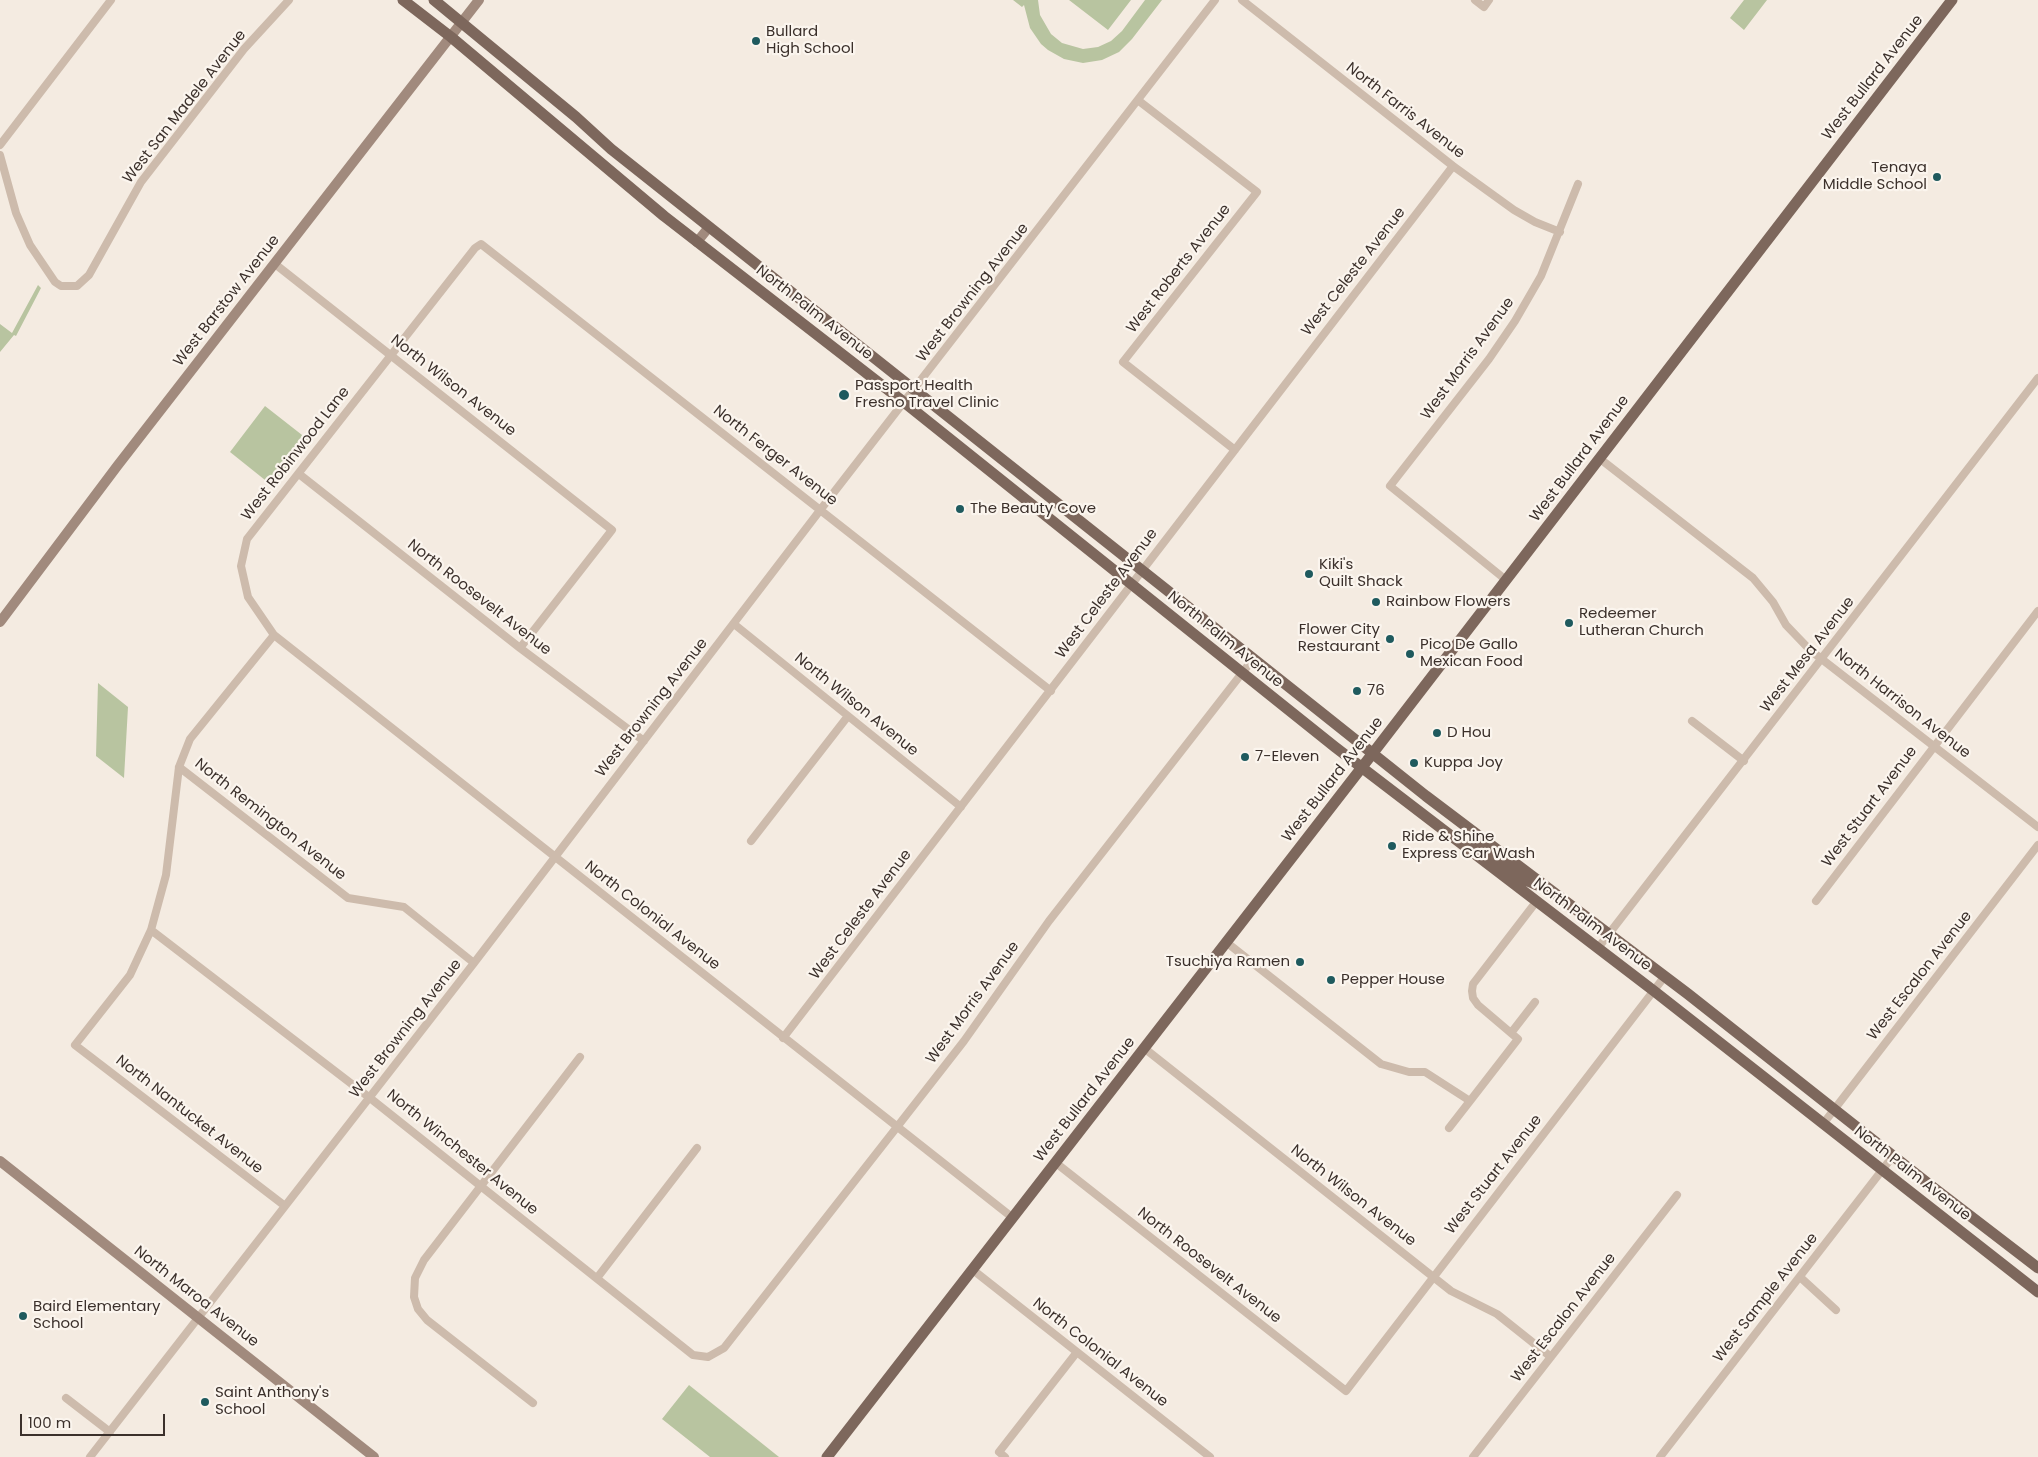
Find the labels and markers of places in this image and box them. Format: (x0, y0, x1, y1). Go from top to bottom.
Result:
place label: Bullard High School (766, 23, 854, 58)
marker: Bullard High School (750, 35, 762, 47)
place label: Tenaya Middle School (1823, 159, 1927, 194)
marker: Tenaya Middle School (1931, 171, 1943, 183)
place label: Passport Health Fresno Travel Clinic (855, 377, 999, 412)
marker: Passport Health Fresno Travel Clinic (837, 388, 851, 402)
place label: The Beauty Cove (970, 500, 1096, 518)
marker: The Beauty Cove (954, 503, 966, 515)
place label: Kiki's Quilt Shack (1319, 556, 1403, 591)
marker: Kiki's Quilt Shack (1303, 568, 1315, 580)
place label: Rainbow Flowers (1386, 593, 1510, 611)
marker: Rainbow Flowers (1370, 596, 1382, 608)
place label: Redeemer Lutheran Church (1579, 605, 1704, 640)
marker: Redeemer Lutheran Church (1563, 617, 1575, 629)
place label: Flower City Restaurant (1298, 621, 1380, 656)
marker: Flower City Restaurant (1384, 633, 1396, 645)
place label: Pico De Gallo Mexican Food (1420, 636, 1523, 671)
marker: Pico De Gallo Mexican Food (1404, 648, 1416, 660)
place label: 76 (1367, 682, 1385, 700)
marker: 76 (1351, 685, 1363, 697)
place label: D Hou (1447, 724, 1491, 742)
marker: D Hou (1431, 727, 1443, 739)
place label: 7-Eleven (1255, 748, 1319, 766)
marker: 7-Eleven (1239, 751, 1251, 763)
place label: Kuppa Joy (1424, 754, 1503, 772)
marker: Kuppa Joy (1408, 757, 1420, 769)
place label: Ride & Shine Express Car Wash (1402, 828, 1535, 863)
marker: Ride & Shine Express Car Wash (1386, 840, 1398, 852)
place label: Tsuchiya Ramen (1166, 953, 1290, 971)
marker: Tsuchiya Ramen (1294, 956, 1306, 968)
place label: Pepper House (1341, 971, 1445, 989)
marker: Pepper House (1325, 974, 1337, 986)
place label: Baird Elementary School (33, 1298, 160, 1333)
marker: Baird Elementary School (17, 1310, 29, 1322)
place label: Saint Anthony's School (215, 1384, 329, 1419)
marker: Saint Anthony's School (199, 1396, 211, 1408)

